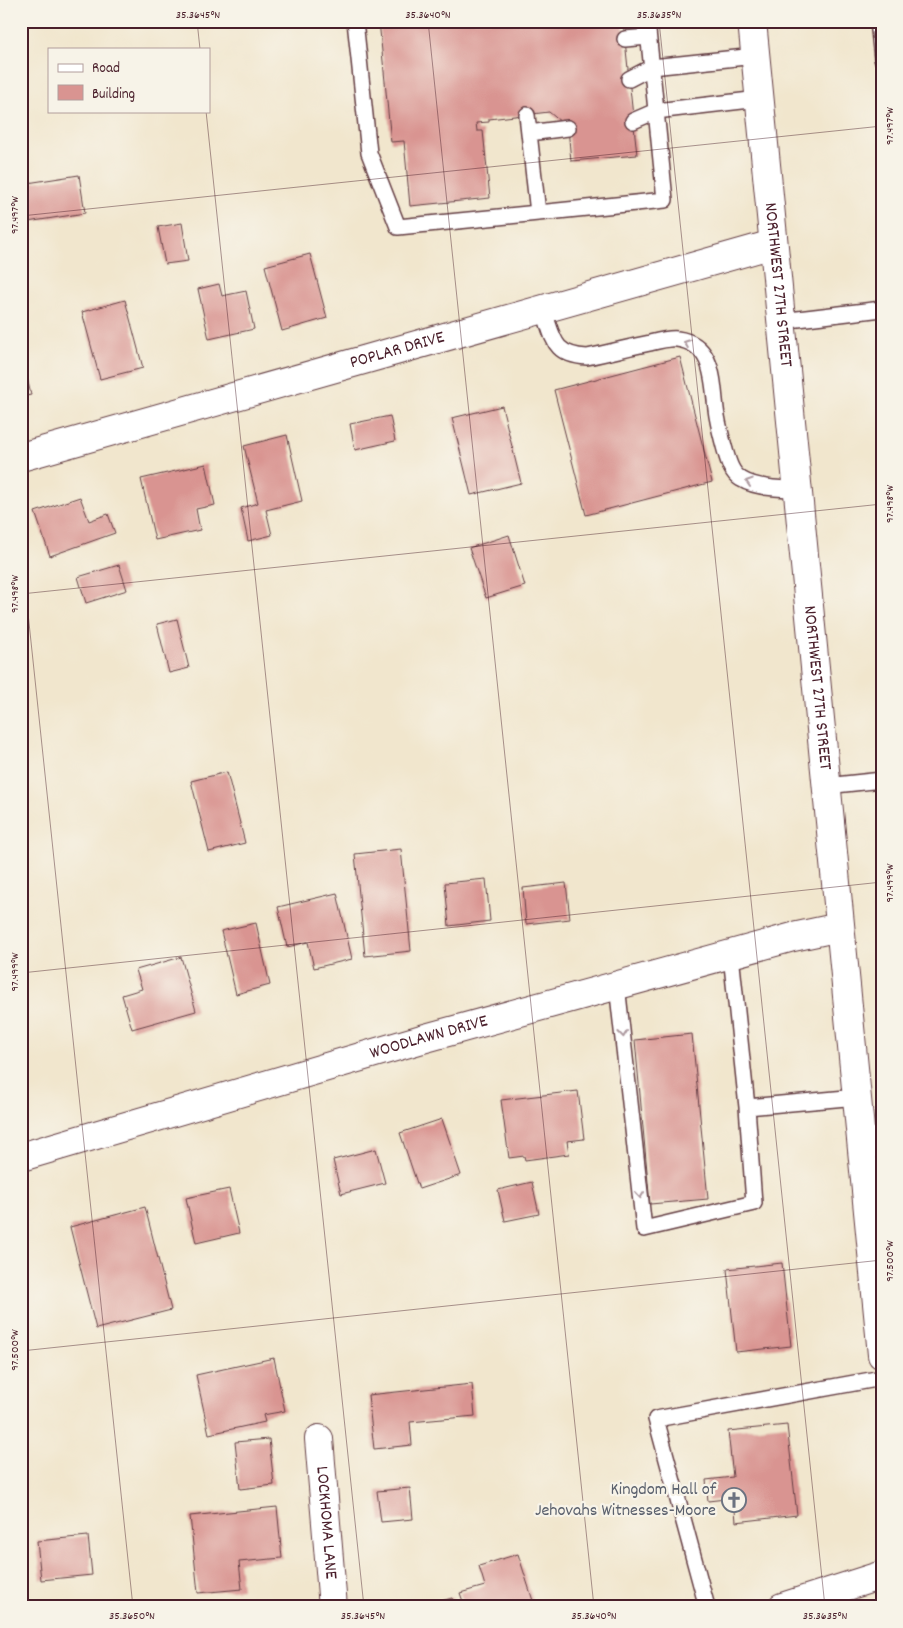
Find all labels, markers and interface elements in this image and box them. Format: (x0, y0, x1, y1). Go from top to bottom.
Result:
text: 35.3645°N (176, 7, 220, 24)
text: 35.3640°N (405, 7, 451, 24)
text: 35.3635°N (637, 7, 681, 24)
legend (48, 48, 210, 112)
text: Road (92, 58, 120, 80)
text: Building (92, 84, 135, 106)
text: 97.497°W (882, 107, 899, 145)
text: 97.497°W (7, 196, 24, 234)
street label: NORTHWEST 27TH STREET (757, 201, 798, 368)
street label: POPLAR DRIVE (347, 325, 447, 376)
one-way arrow (683, 339, 692, 349)
one-way arrow (745, 478, 754, 488)
text: 97.498°W (882, 485, 899, 523)
text: 97.498°W (7, 575, 24, 613)
street label: NORTHWEST 27TH STREET (797, 604, 837, 771)
text: 97.499°W (882, 863, 899, 902)
text: 97.499°W (7, 952, 24, 991)
street label: WOODLAWN DRIVE (367, 1009, 491, 1066)
one-way arrow (617, 1030, 628, 1038)
one-way arrow (634, 1192, 645, 1200)
text: 97.500°W (882, 1240, 899, 1282)
text: 97.500°W (7, 1329, 24, 1371)
street label: LOCKHOMA LANE (309, 1465, 343, 1580)
place label: Kingdom Hall of Jehovahs Witnesses-Moore (535, 1478, 717, 1524)
church icon: Kingdom Hall of Jehovahs Witnesses-Moore (721, 1487, 747, 1513)
text: 35.3650°N (109, 1608, 155, 1625)
text: 35.3645°N (341, 1608, 385, 1625)
text: 35.3640°N (571, 1608, 617, 1625)
text: 35.3635°N (803, 1608, 847, 1625)

